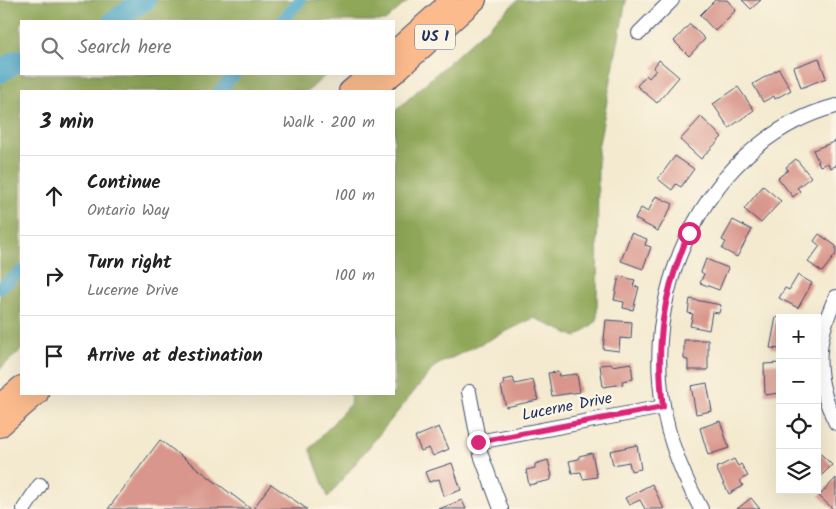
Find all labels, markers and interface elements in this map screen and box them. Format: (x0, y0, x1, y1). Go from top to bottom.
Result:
search box (20, 20, 395, 75)
road number: US 1 (415, 24, 455, 50)
text: Search here (78, 33, 172, 63)
icon: search (38, 34, 66, 62)
text: 3 min (40, 106, 94, 139)
text: Walk · 200 m (282, 110, 375, 135)
text: Continue (87, 168, 160, 198)
icon: ahead (40, 182, 68, 210)
text: 100 m (335, 183, 375, 208)
text: Ontario Way (87, 198, 169, 223)
route start (678, 222, 701, 245)
text: Turn right (87, 248, 172, 278)
icon: right (40, 262, 68, 290)
text: 100 m (335, 263, 375, 288)
text: Lucerne Drive (87, 278, 179, 303)
map controls (776, 314, 821, 494)
button: + (776, 314, 821, 359)
text: Arrive at destination (87, 341, 263, 371)
icon: arrive (40, 342, 68, 370)
button: − (776, 359, 821, 404)
street label: Lucerne Drive (520, 386, 614, 428)
button: locate (776, 404, 821, 449)
route end (467, 431, 490, 454)
button: layers (776, 449, 821, 494)

